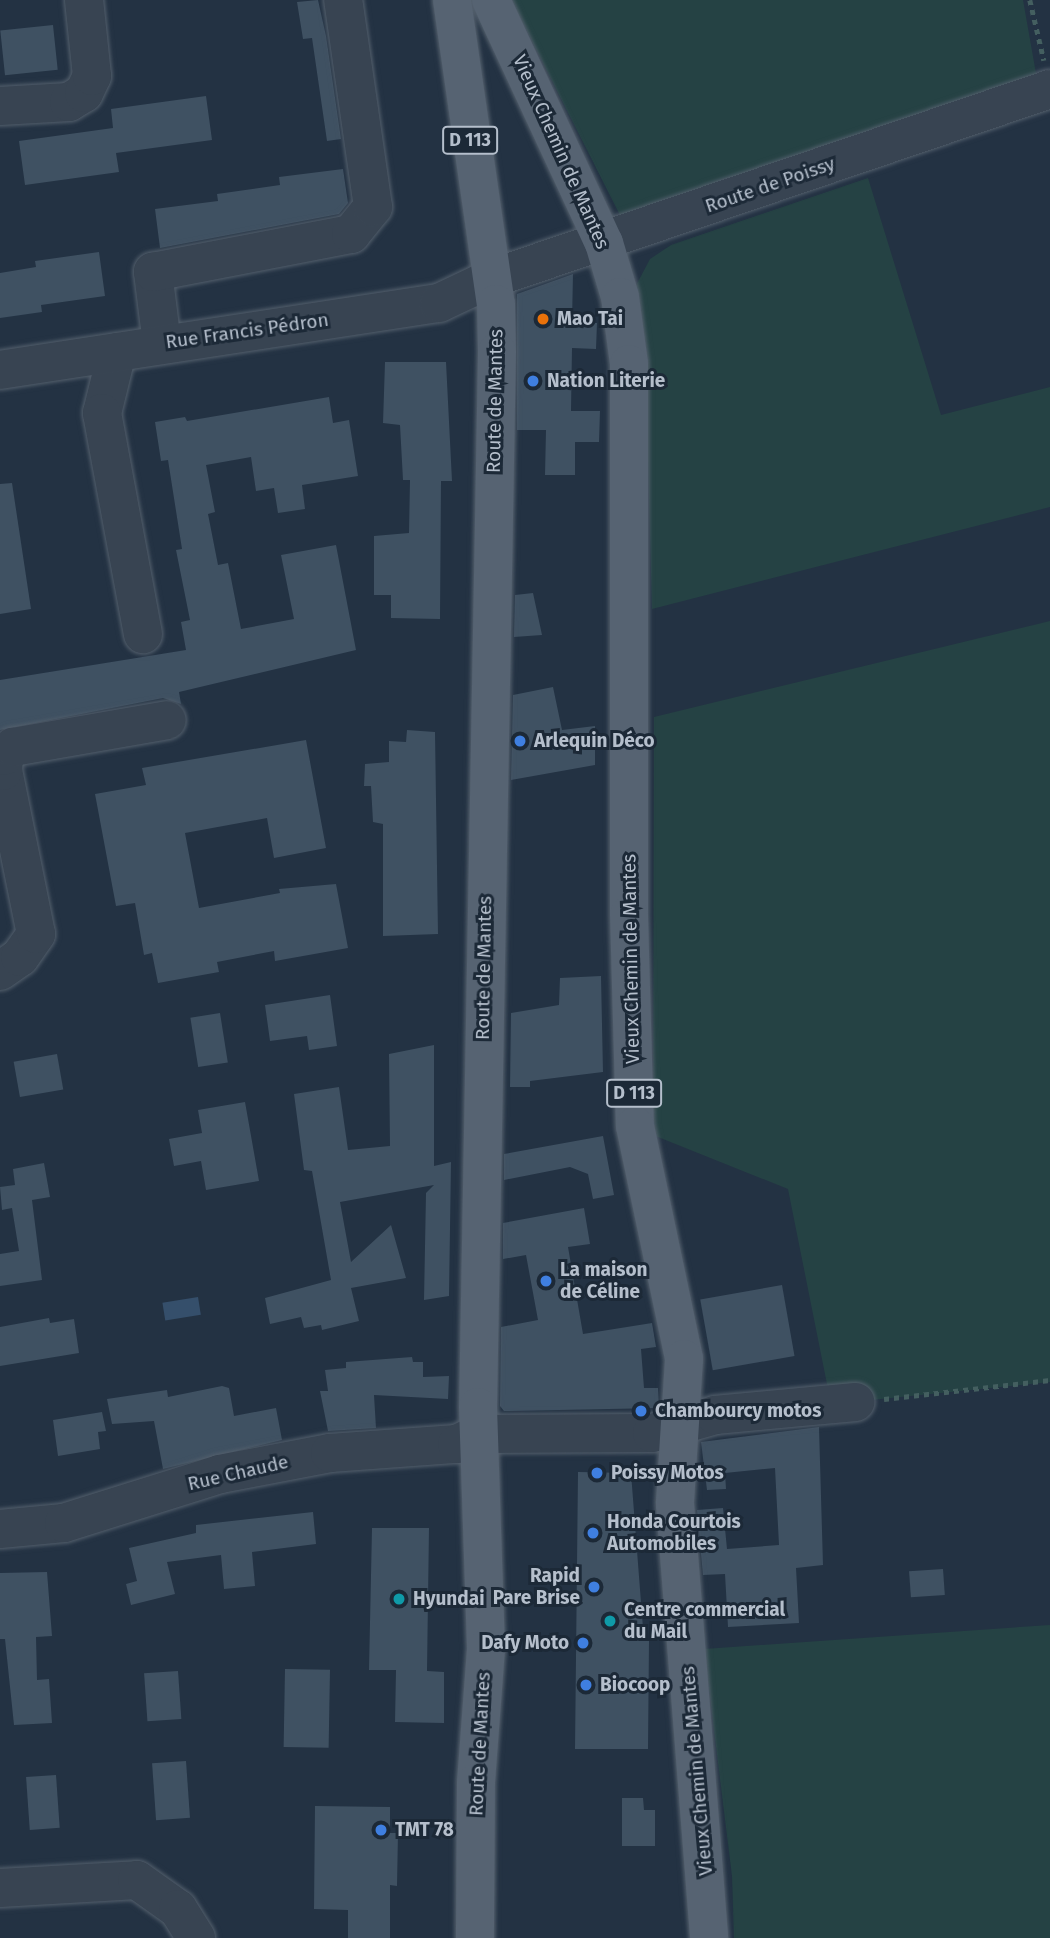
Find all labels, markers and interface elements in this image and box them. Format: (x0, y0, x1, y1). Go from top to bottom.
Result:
street label: Vieux Chemin de Mantes (508, 51, 614, 253)
road number: D 113 (442, 125, 498, 154)
street label: Route de Poissy (702, 152, 838, 218)
street label: Rue Francis Pédron (164, 308, 330, 354)
place label: Mao Tai (557, 308, 623, 330)
marker: Mao Tai (535, 311, 551, 327)
street label: Route de Mantes (482, 329, 508, 473)
place label: Nation Literie (547, 370, 665, 392)
marker: Nation Literie (525, 373, 541, 389)
place label: Arlequin Déco (534, 730, 655, 752)
marker: Arlequin Déco (512, 733, 528, 749)
street label: Vieux Chemin de Mantes (618, 854, 644, 1064)
street label: Route de Mantes (471, 896, 497, 1040)
road number: D 113 (606, 1078, 662, 1108)
place label: La maison de Céline (560, 1259, 648, 1303)
marker: La maison de Céline (538, 1273, 554, 1289)
place label: Chambourcy motos (655, 1400, 821, 1422)
marker: Chambourcy motos (633, 1403, 649, 1419)
street label: Rue Chaude (185, 1450, 291, 1496)
place label: Poissy Motos (611, 1462, 724, 1484)
marker: Poissy Motos (589, 1465, 605, 1481)
place label: Honda Courtois Automobiles (607, 1511, 741, 1555)
marker: Honda Courtois Automobiles (585, 1525, 601, 1541)
place label: Rapid Pare Brise (493, 1565, 580, 1609)
marker: Rapid Pare Brise (586, 1579, 602, 1595)
place label: Hyundai (413, 1588, 484, 1610)
marker: Hyundai (391, 1591, 407, 1607)
place label: Centre commercial du Mail (624, 1599, 785, 1643)
marker: Centre commercial du Mail (602, 1613, 618, 1629)
place label: Dafy Moto (481, 1632, 569, 1654)
marker: Dafy Moto (575, 1635, 591, 1651)
street label: Vieux Chemin de Mantes (676, 1665, 718, 1877)
street label: Route de Mantes (465, 1671, 495, 1817)
place label: Biocoop (600, 1674, 670, 1696)
marker: Biocoop (578, 1677, 594, 1693)
place label: TMT 78 (395, 1819, 454, 1841)
marker: TMT 78 (373, 1822, 389, 1838)

